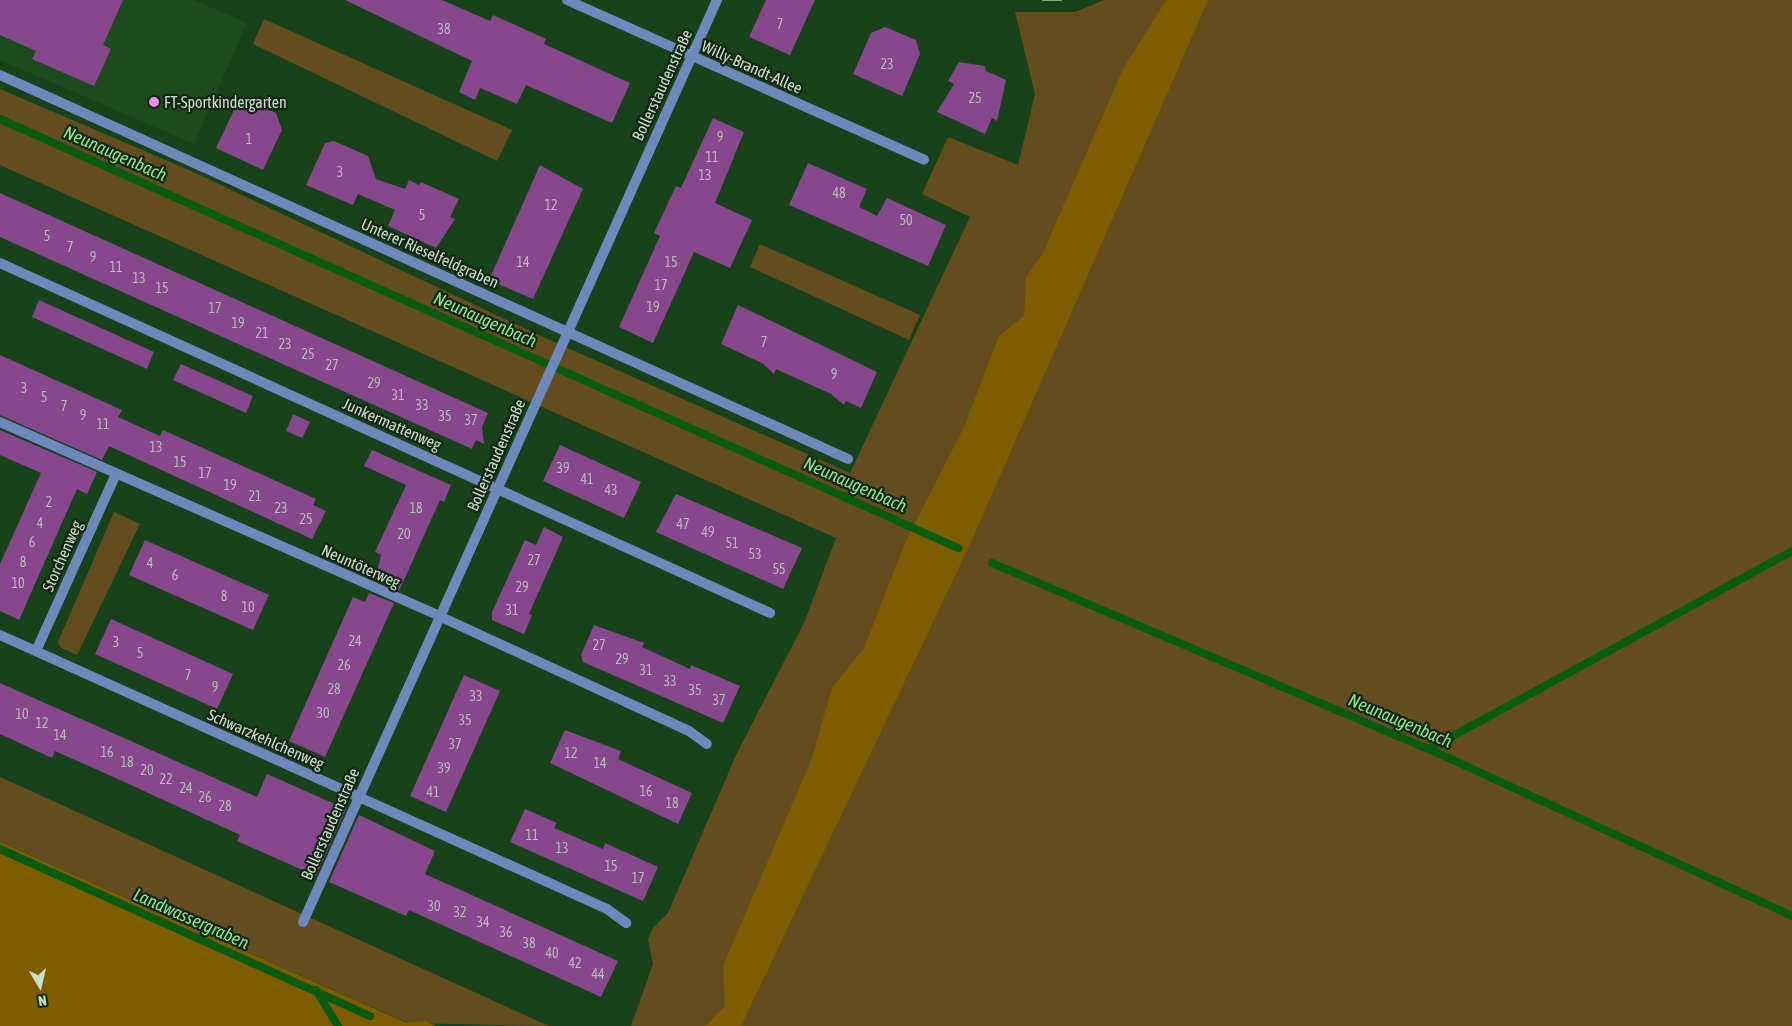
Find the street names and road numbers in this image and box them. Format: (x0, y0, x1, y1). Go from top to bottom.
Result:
street label: Bollerstaudenstraße (628, 26, 696, 144)
street label: Willy-Brandt-Allee (699, 36, 805, 98)
street label: Unterer Rieselfeldgraben (358, 214, 502, 292)
street label: Junkermattenweg (340, 394, 444, 454)
street label: Bollerstaudenstraße (463, 396, 529, 514)
street label: Storchenweg (38, 518, 86, 594)
street label: Neuntöterweg (319, 540, 403, 592)
street label: Schwarzkehlchenweg (205, 705, 327, 773)
street label: Bollerstaudenstraße (297, 765, 363, 883)

